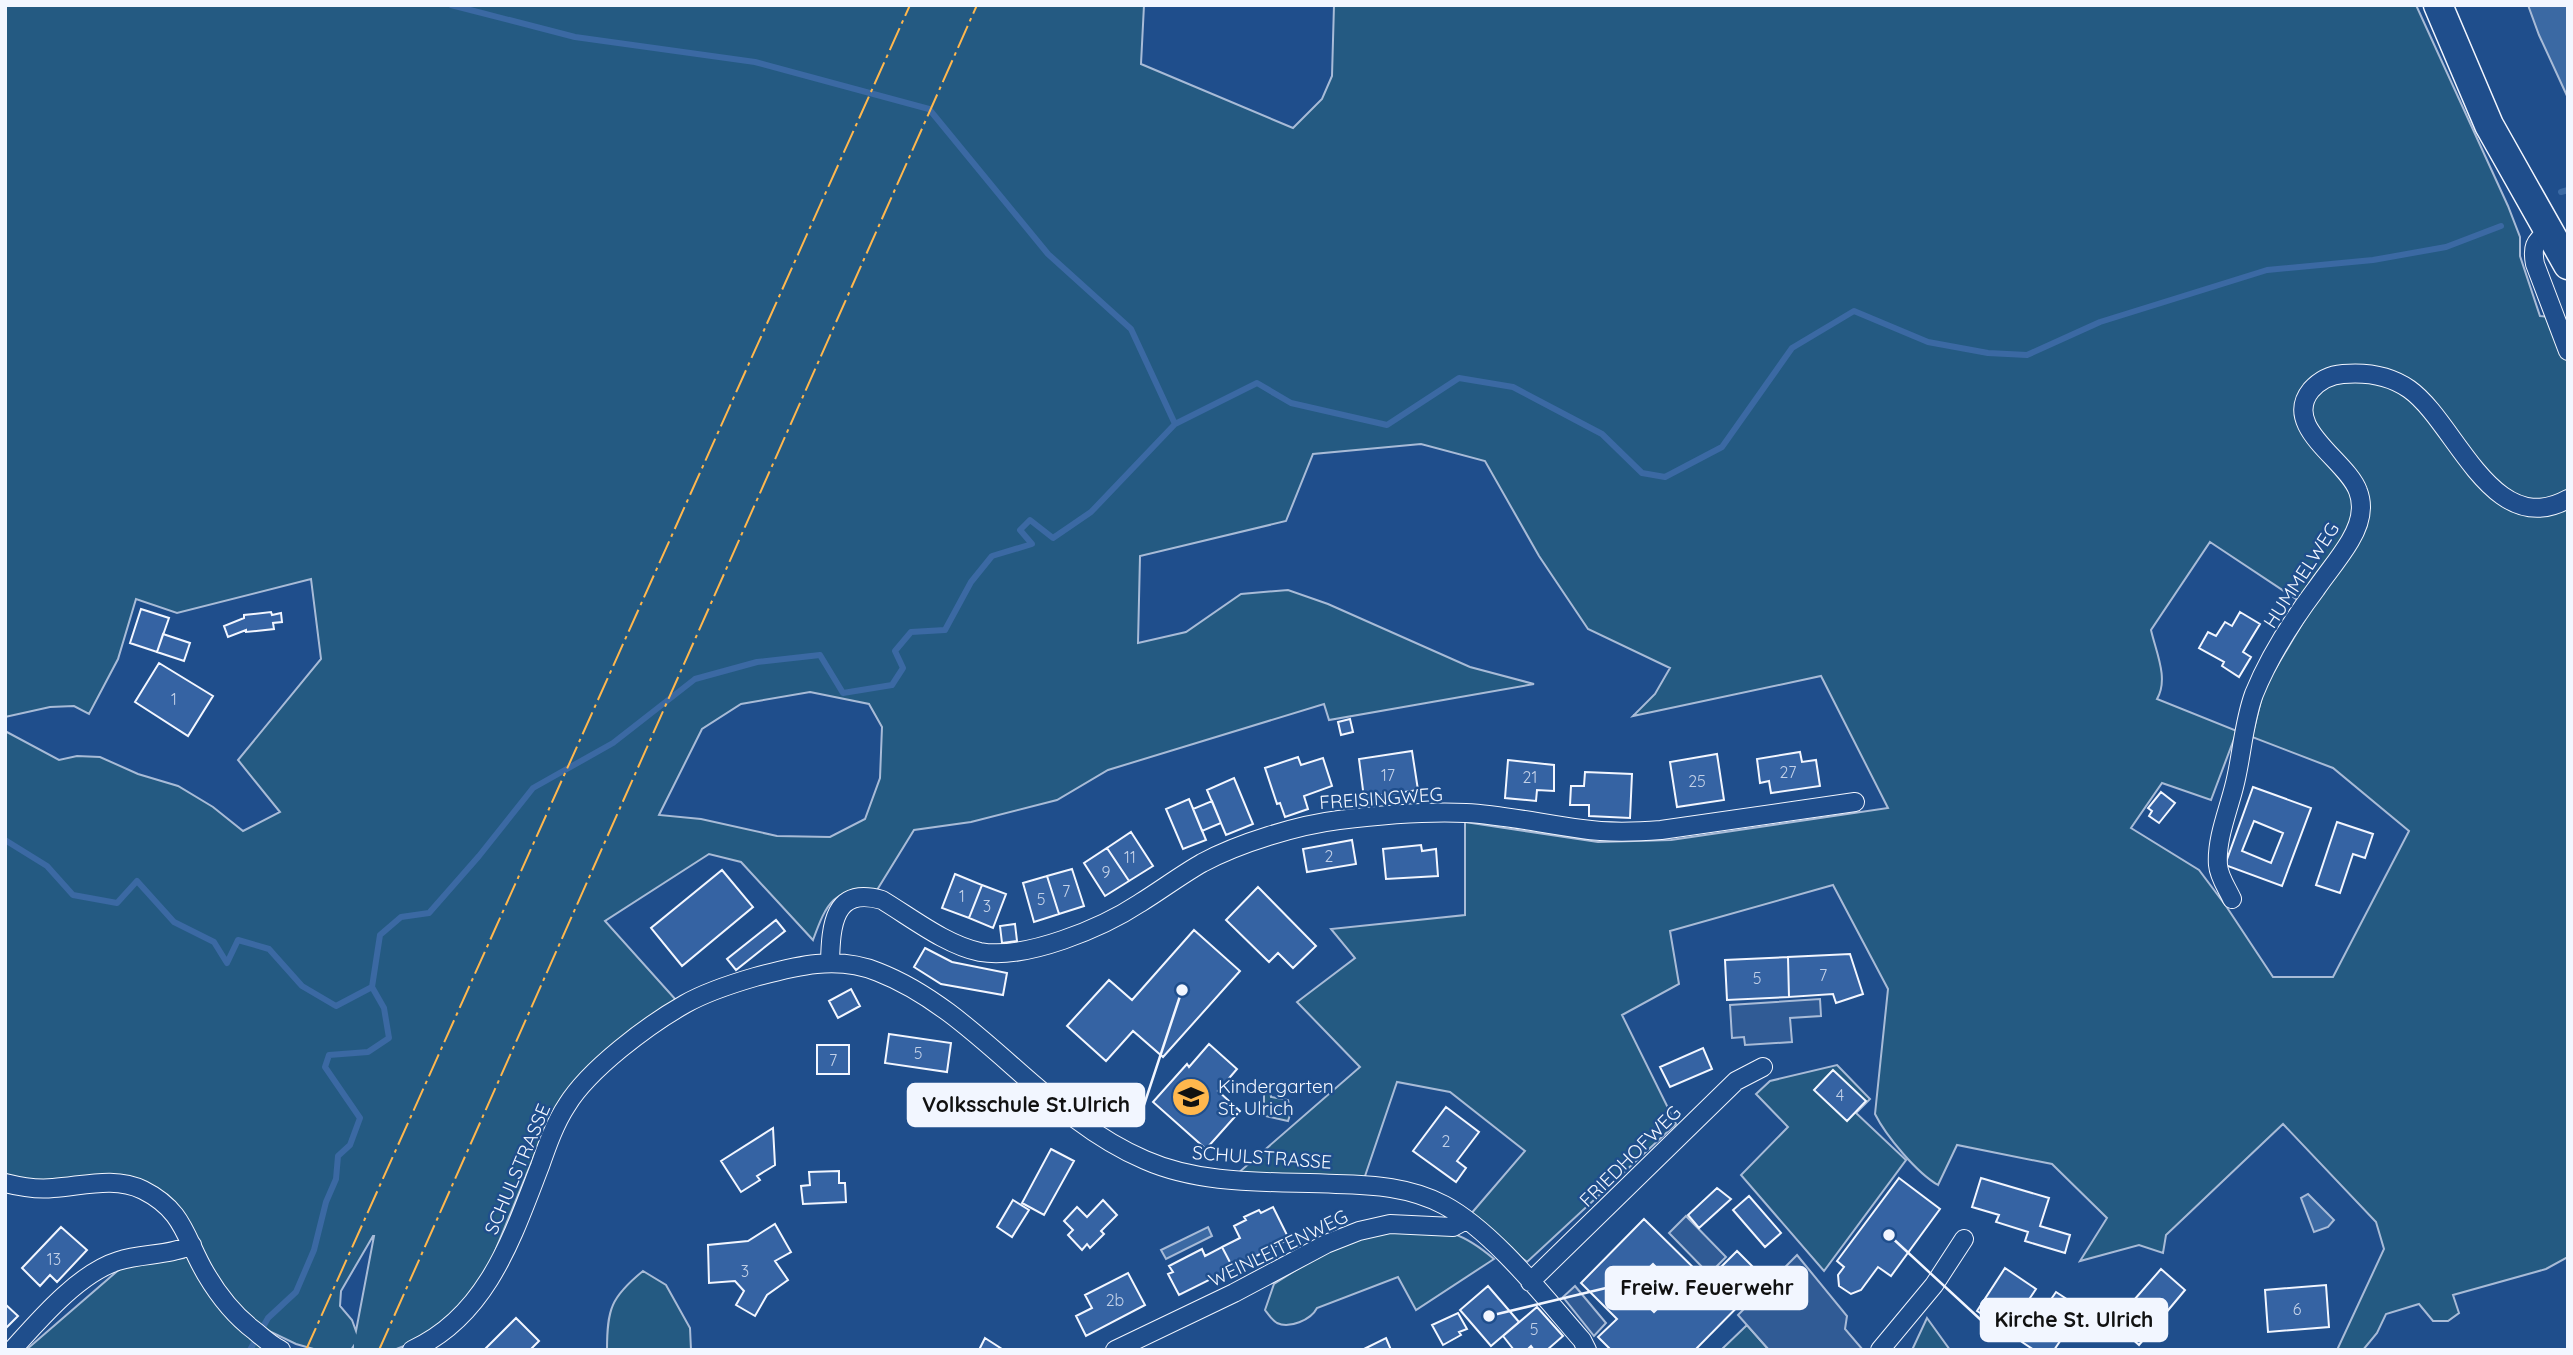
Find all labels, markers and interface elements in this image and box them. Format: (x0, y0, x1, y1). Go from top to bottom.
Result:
street label: HUMMELWEG (2258, 518, 2344, 632)
house number: 1 (171, 689, 177, 709)
house number: 27 (1780, 762, 1796, 782)
house number: 17 (1381, 765, 1395, 785)
house number: 21 (1523, 767, 1537, 787)
house number: 25 (1688, 771, 1706, 791)
street label: FREISINGWEG (1318, 782, 1444, 814)
house number: 2 (1325, 846, 1334, 866)
house number: 11 (1124, 847, 1136, 867)
house number: 9 (1102, 862, 1111, 882)
house number: 7 (1062, 881, 1070, 901)
house number: 1 (959, 886, 965, 906)
house number: 5 (1037, 889, 1045, 909)
house number: 3 (983, 896, 991, 916)
house number: 7 (1819, 965, 1827, 985)
house number: 5 (1753, 968, 1761, 988)
house number: 5 (914, 1043, 922, 1063)
house number: 7 (829, 1050, 837, 1070)
place label: Kindergarten St. Ulrich (1218, 1074, 1334, 1120)
school or university icon: Kindergarten St. Ulrich (1170, 1076, 1212, 1118)
callout: Volksschule St.Ulrich (908, 1084, 1144, 1126)
house number: 4 (1836, 1085, 1844, 1105)
text: Volksschule St.Ulrich (922, 1091, 1130, 1117)
street label: SCHULSTRASSE (479, 1100, 555, 1238)
street label: FRIEDHOFWEG (1574, 1100, 1686, 1212)
house number: 2 (1442, 1131, 1451, 1151)
street label: SCHULSTRASSE (1191, 1140, 1333, 1174)
street label: WEINLEITENWEG (1205, 1204, 1351, 1292)
house number: 13 (47, 1249, 61, 1269)
house number: 3 (741, 1261, 749, 1281)
callout: Freiw. Feuerwehr (1606, 1267, 1807, 1309)
text: Freiw. Feuerwehr (1620, 1274, 1794, 1300)
house number: 2b (1106, 1290, 1124, 1310)
callout: Kirche St. Ulrich (1981, 1299, 2167, 1341)
house number: 6 (2293, 1299, 2302, 1319)
text: Kirche St. Ulrich (1995, 1306, 2153, 1332)
house number: 5 (1530, 1319, 1538, 1339)

